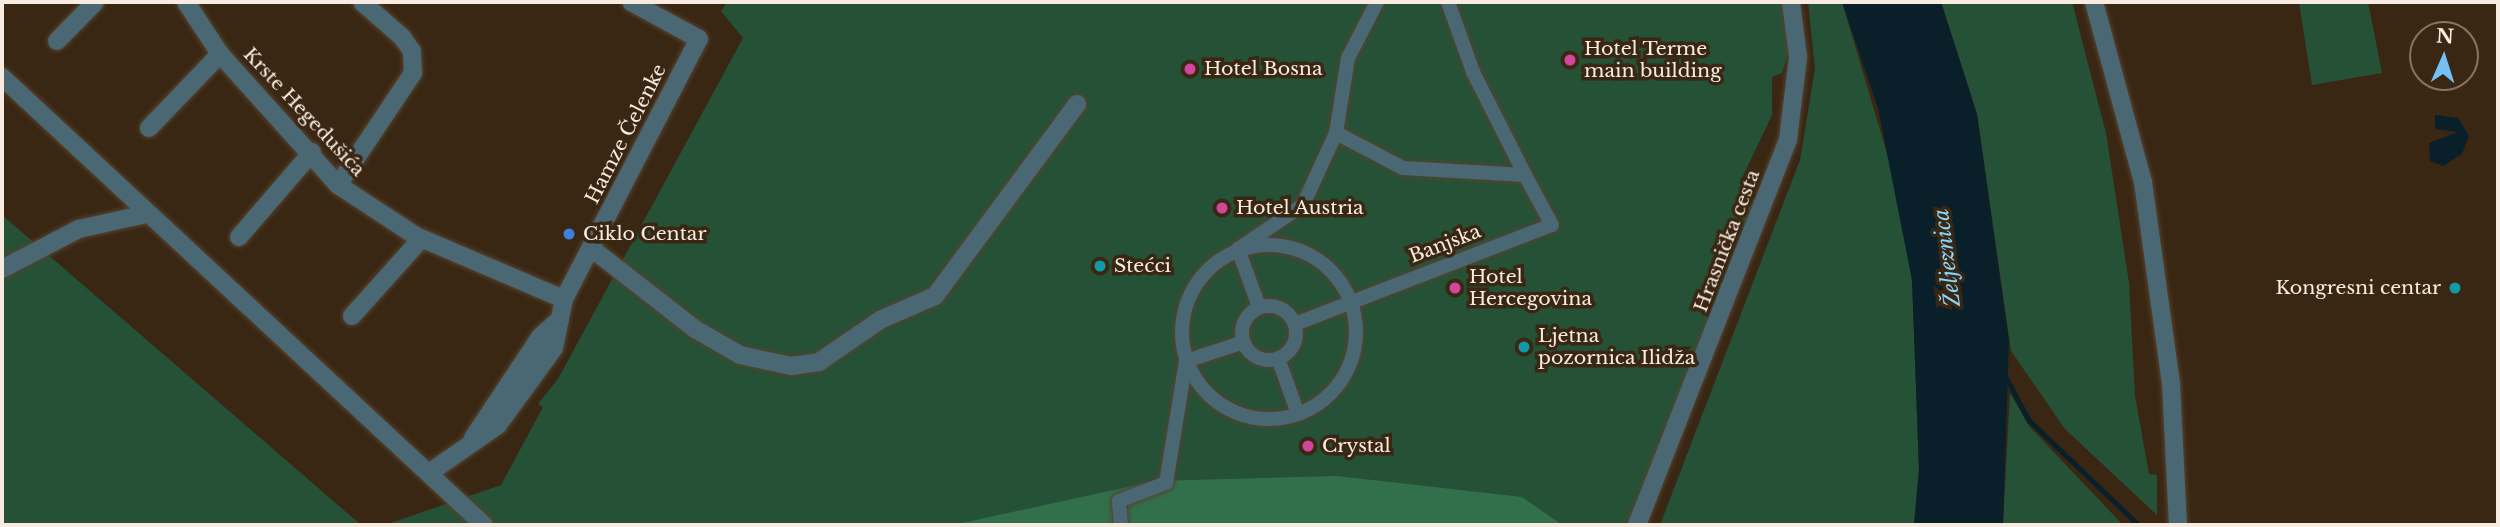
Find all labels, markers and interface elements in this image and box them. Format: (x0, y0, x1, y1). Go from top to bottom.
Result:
north arrow (2409, 21, 2479, 91)
text: N (2435, 25, 2455, 48)
place label: Hotel Terme main building (1584, 38, 1722, 82)
street label: Krste Hegedušića (239, 43, 369, 181)
marker: Hotel Terme main building (1562, 52, 1578, 68)
place label: Hotel Bosna (1204, 58, 1322, 80)
street label: Hamze Čelenke (581, 60, 671, 208)
marker: Hotel Bosna (1182, 61, 1198, 77)
street label: Hrasnička cesta (1689, 167, 1765, 315)
place label: Hotel Austria (1236, 197, 1364, 219)
marker: Hotel Austria (1214, 200, 1230, 216)
water label: Željeznica (1928, 208, 1966, 308)
street label: Banjska (1406, 220, 1484, 268)
place label: Ciklo Centar (583, 223, 706, 245)
marker: Ciklo Centar (561, 226, 577, 242)
place label: Stećci (1114, 255, 1171, 277)
marker: Stećci (1092, 258, 1108, 274)
place label: Hotel Hercegovina (1469, 266, 1592, 310)
place label: Kongresni centar (2276, 277, 2441, 299)
marker: Hotel Hercegovina (1447, 280, 1463, 296)
marker: Kongresni centar (2447, 280, 2463, 296)
place label: Ljetna pozornica Ilidža (1538, 325, 1695, 369)
marker: Ljetna pozornica Ilidža (1516, 339, 1532, 355)
place label: Crystal (1322, 435, 1391, 457)
marker: Crystal (1300, 438, 1316, 454)

